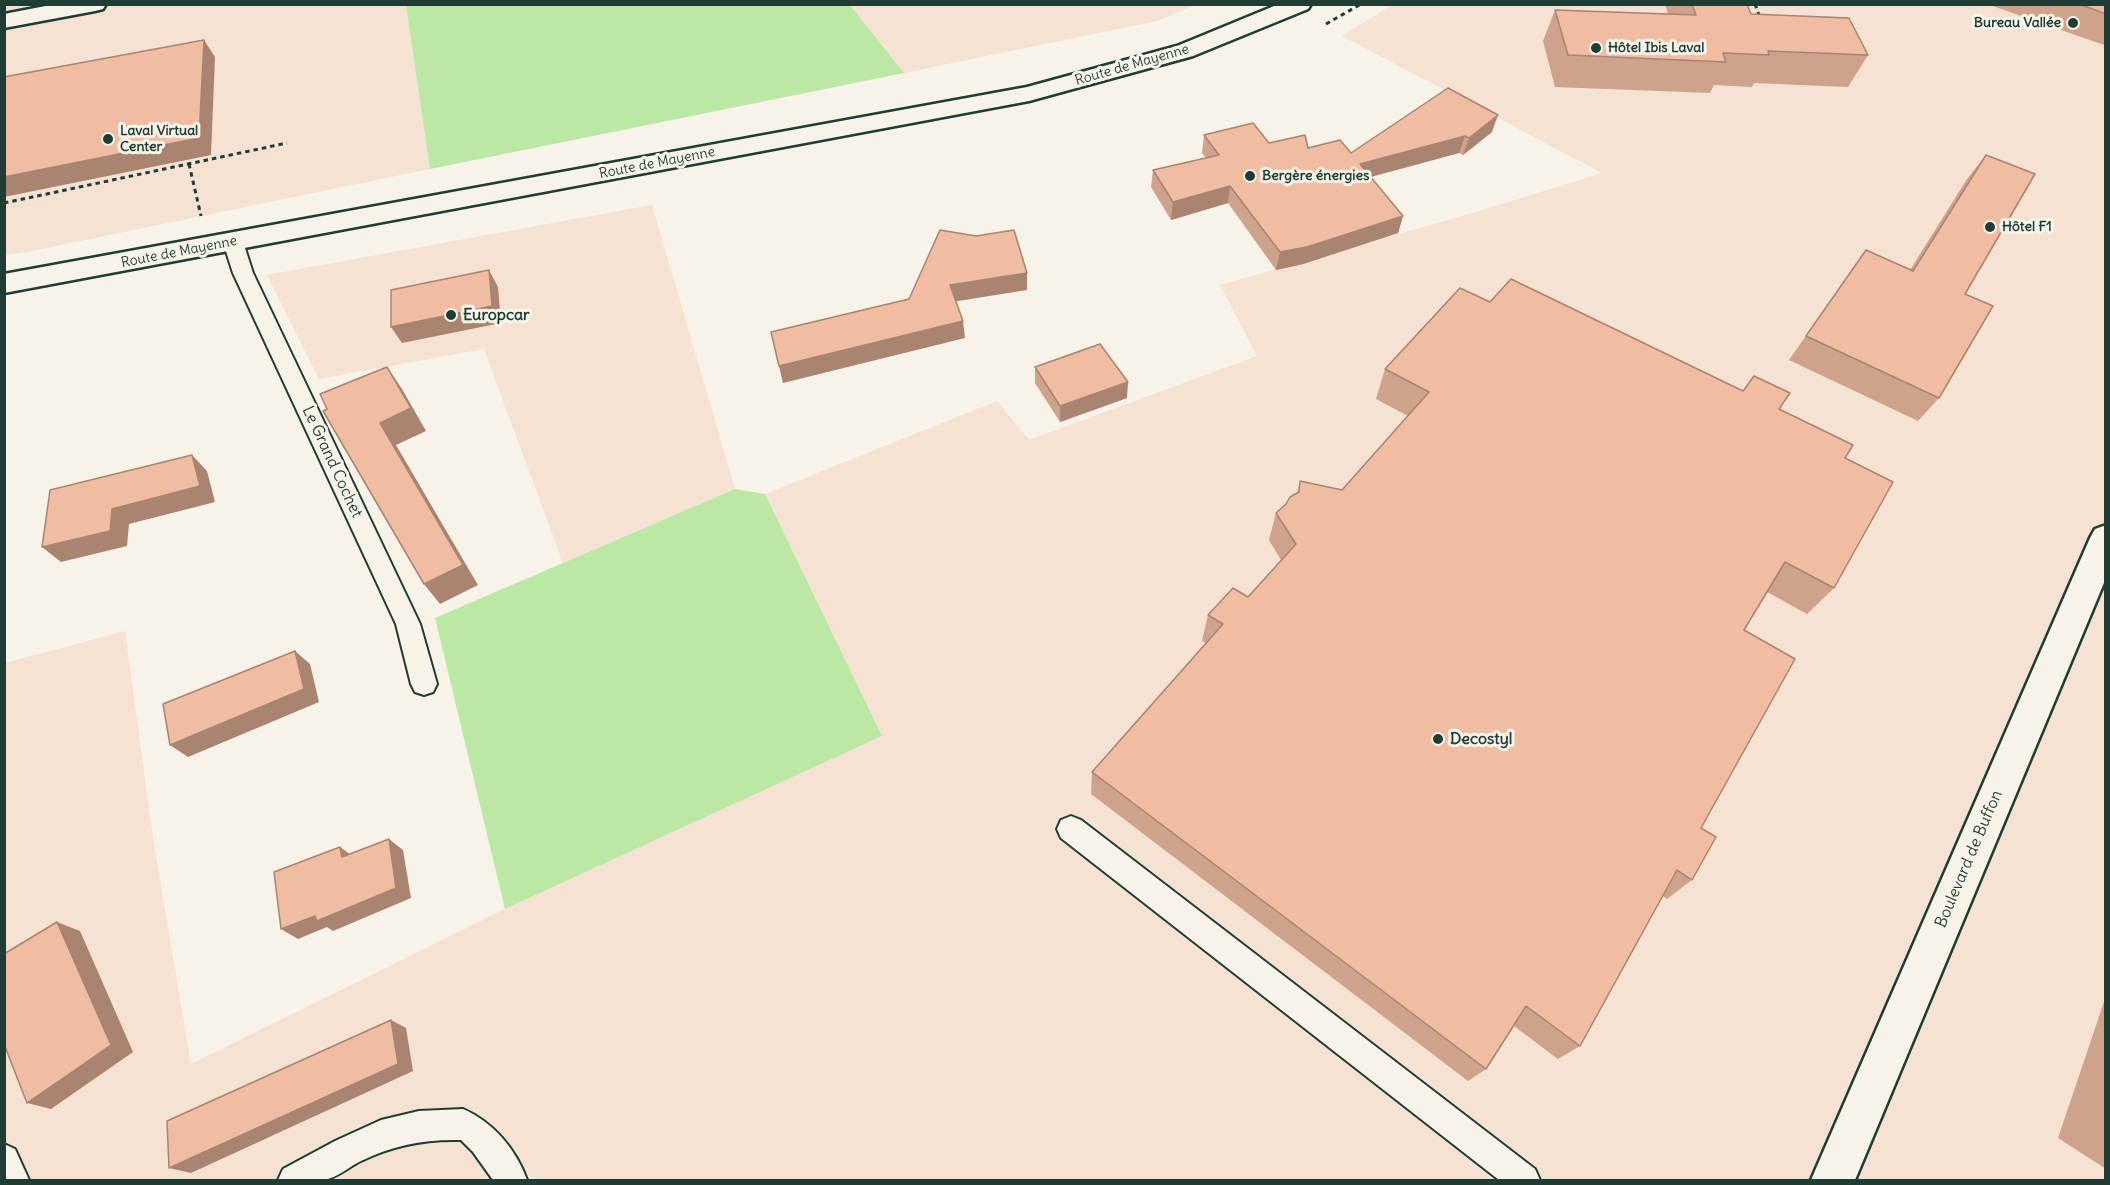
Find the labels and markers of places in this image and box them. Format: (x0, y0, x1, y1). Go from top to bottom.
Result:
place label: Bureau Vallée (1974, 15, 2061, 31)
marker: Bureau Vallée (2066, 16, 2080, 30)
place label: Hôtel Ibis Laval (1608, 40, 1704, 56)
marker: Hôtel Ibis Laval (1589, 41, 1603, 55)
place label: Laval Virtual Center (120, 123, 198, 156)
marker: Laval Virtual Center (101, 132, 115, 146)
place label: Bergère énergies (1262, 168, 1369, 184)
marker: Bergère énergies (1243, 169, 1257, 183)
place label: Hôtel F1 (2002, 219, 2052, 235)
marker: Hôtel F1 (1983, 220, 1997, 234)
place label: Europcar (463, 305, 530, 325)
marker: Europcar (444, 308, 458, 322)
place label: Decostyl (1450, 729, 1512, 749)
marker: Decostyl (1431, 732, 1445, 746)

